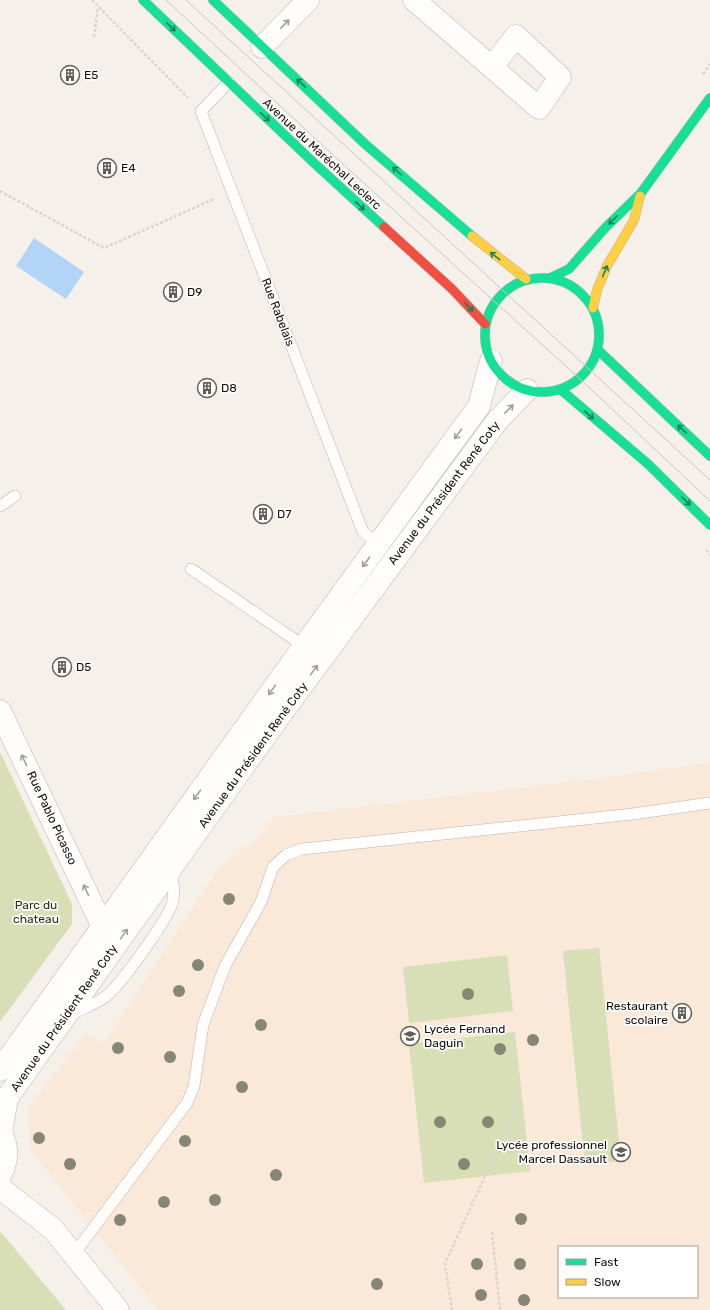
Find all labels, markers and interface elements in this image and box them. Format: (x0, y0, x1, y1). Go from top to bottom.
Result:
one-way arrow (280, 19, 290, 29)
one-way arrow (166, 22, 176, 32)
building icon: E5 (59, 64, 81, 86)
place label: E5 (84, 68, 98, 82)
one-way arrow (296, 78, 306, 88)
street label: Avenue du Maréchal Leclerc (260, 95, 384, 213)
one-way arrow (260, 112, 270, 121)
building icon: E4 (96, 157, 118, 179)
place label: E4 (121, 161, 136, 175)
one-way arrow (392, 167, 402, 176)
one-way arrow (355, 201, 365, 210)
one-way arrow (608, 215, 618, 225)
one-way arrow (490, 251, 501, 260)
one-way arrow (601, 266, 609, 278)
street label: Rue Rabelais (259, 276, 297, 348)
building icon: D9 (162, 281, 184, 303)
place label: D9 (187, 285, 202, 299)
one-way arrow (464, 302, 473, 312)
building icon: D8 (196, 377, 218, 399)
place label: D8 (221, 381, 237, 395)
one-way arrow (504, 404, 514, 414)
one-way arrow (584, 410, 594, 420)
street label: Avenue du Président René Coty (385, 418, 503, 568)
one-way arrow (677, 425, 687, 434)
one-way arrow (454, 428, 462, 439)
one-way arrow (681, 497, 691, 506)
building icon: D7 (252, 503, 274, 525)
place label: D7 (277, 507, 291, 521)
one-way arrow (362, 557, 370, 568)
building icon: D5 (51, 656, 73, 678)
place label: D5 (76, 660, 91, 674)
one-way arrow (310, 664, 318, 675)
street label: Avenue du Président René Coty (195, 679, 311, 830)
one-way arrow (268, 684, 276, 695)
one-way arrow (20, 754, 27, 766)
street label: Rue Pablo Picasso (24, 769, 80, 867)
one-way arrow (193, 790, 201, 801)
one-way arrow (82, 884, 89, 896)
park label: Parc du chateau (13, 898, 59, 926)
one-way arrow (120, 929, 128, 940)
street label: Avenue du Président René Coty (8, 941, 121, 1094)
place label: Restaurant scolaire (606, 999, 668, 1027)
building icon: Restaurant scolaire (671, 1002, 693, 1024)
place label: Lycée Fernand Daguin (424, 1022, 505, 1050)
school or university icon: Lycée Fernand Daguin (399, 1025, 421, 1047)
place label: Lycée professionnel Marcel Dassault (496, 1138, 607, 1166)
school or university icon: Lycée professionnel Marcel Dassault (610, 1141, 632, 1163)
legend (558, 1246, 698, 1298)
text: Fast (594, 1255, 618, 1269)
text: Slow (594, 1275, 621, 1289)

